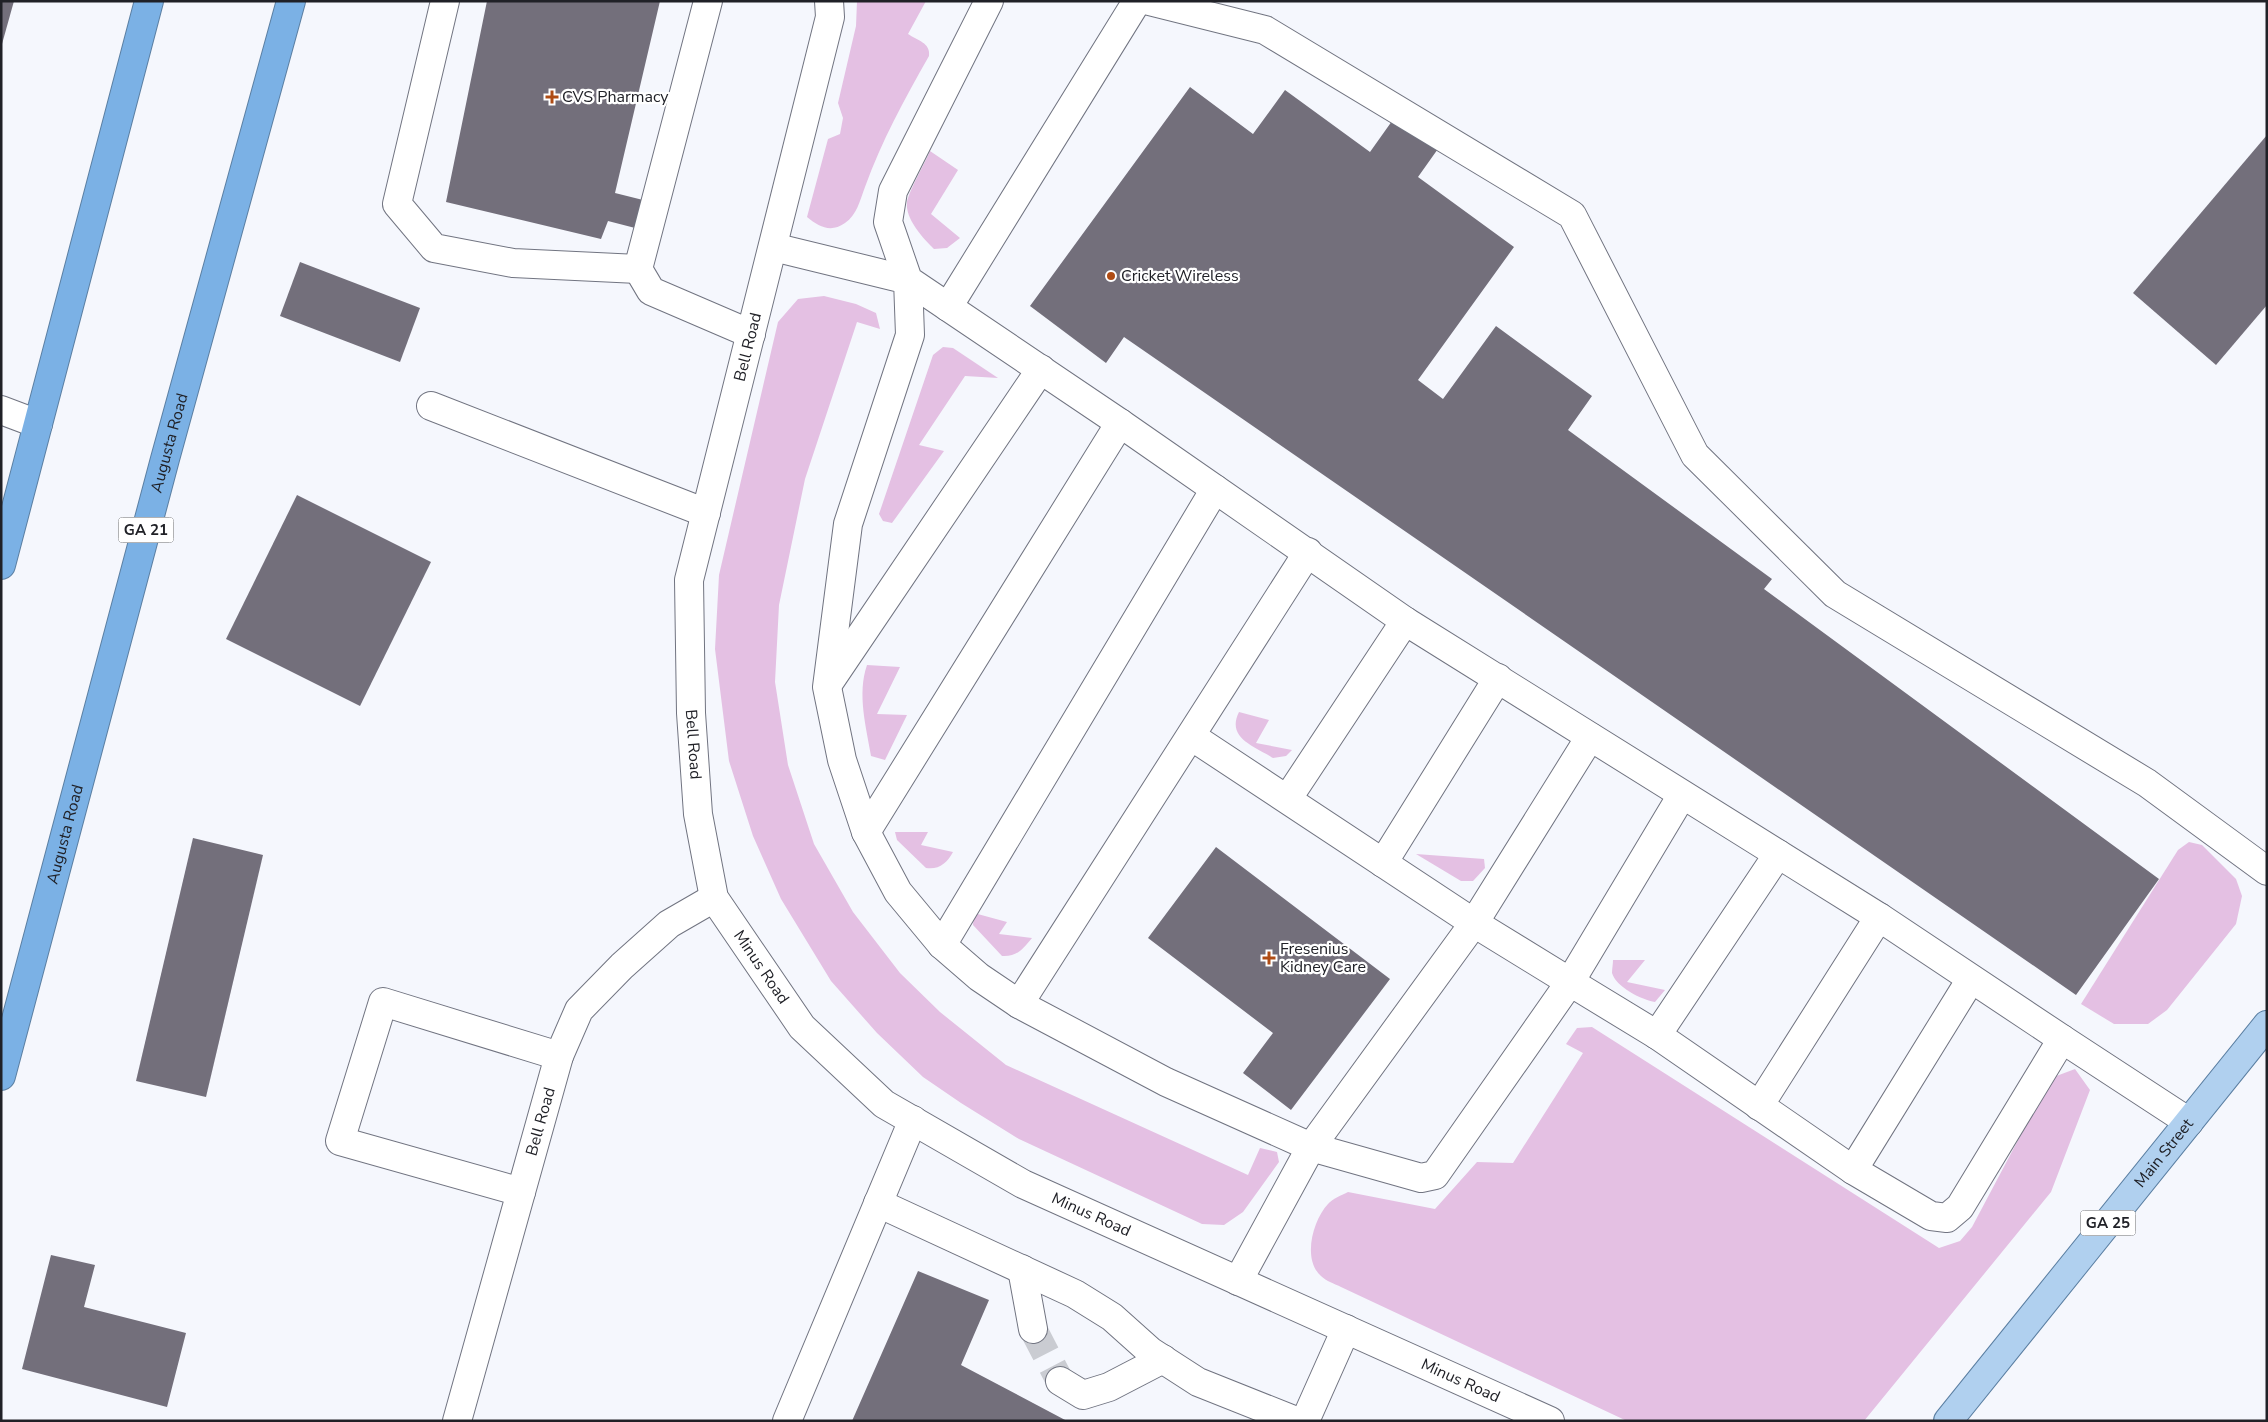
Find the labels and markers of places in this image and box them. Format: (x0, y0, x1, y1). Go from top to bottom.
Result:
place label: CVS Pharmacy (562, 86, 669, 108)
marker: CVS Pharmacy (546, 91, 558, 103)
place label: Cricket Wireless (1121, 265, 1239, 287)
marker: Cricket Wireless (1105, 270, 1117, 282)
place label: Fresenius Kidney Care (1280, 938, 1366, 978)
marker: Fresenius Kidney Care (1262, 951, 1276, 965)

